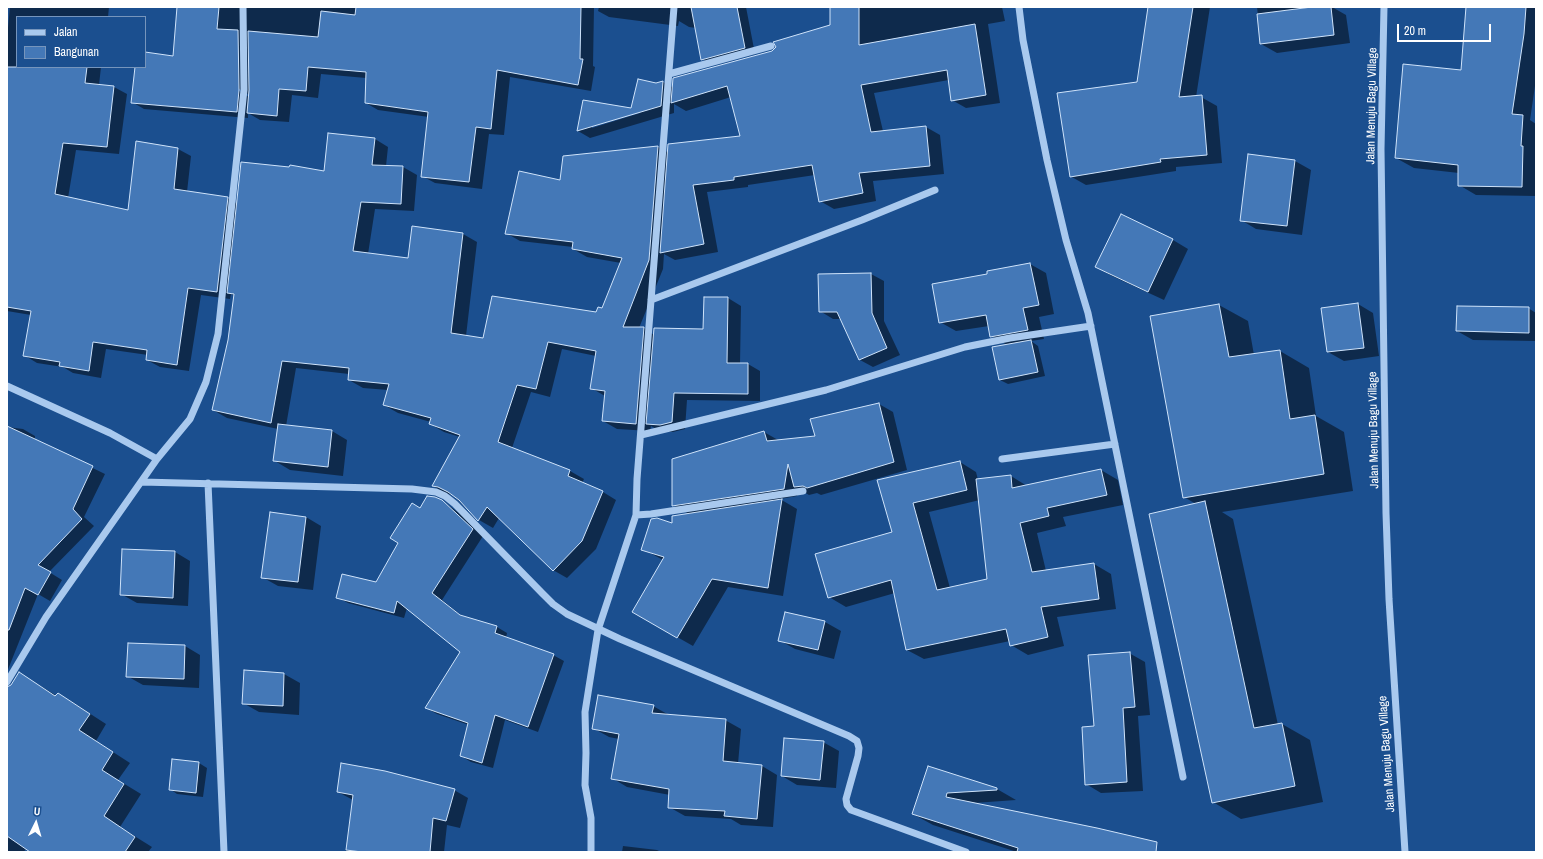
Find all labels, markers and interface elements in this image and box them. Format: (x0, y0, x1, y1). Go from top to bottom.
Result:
legend (16, 16, 146, 68)
scale bar (1399, 16, 1493, 42)
text: 20 m (1404, 23, 1426, 39)
text: Jalan (54, 24, 78, 40)
text: Bangunan (54, 44, 99, 60)
street label: Jalan Menuju Bagu Village (1364, 47, 1380, 165)
street label: Jalan Menuju Bagu Village (1366, 371, 1382, 489)
street label: Jalan Menuju Bagu Village (1376, 695, 1398, 813)
north arrow (16, 803, 56, 843)
text: U (33, 804, 41, 818)

